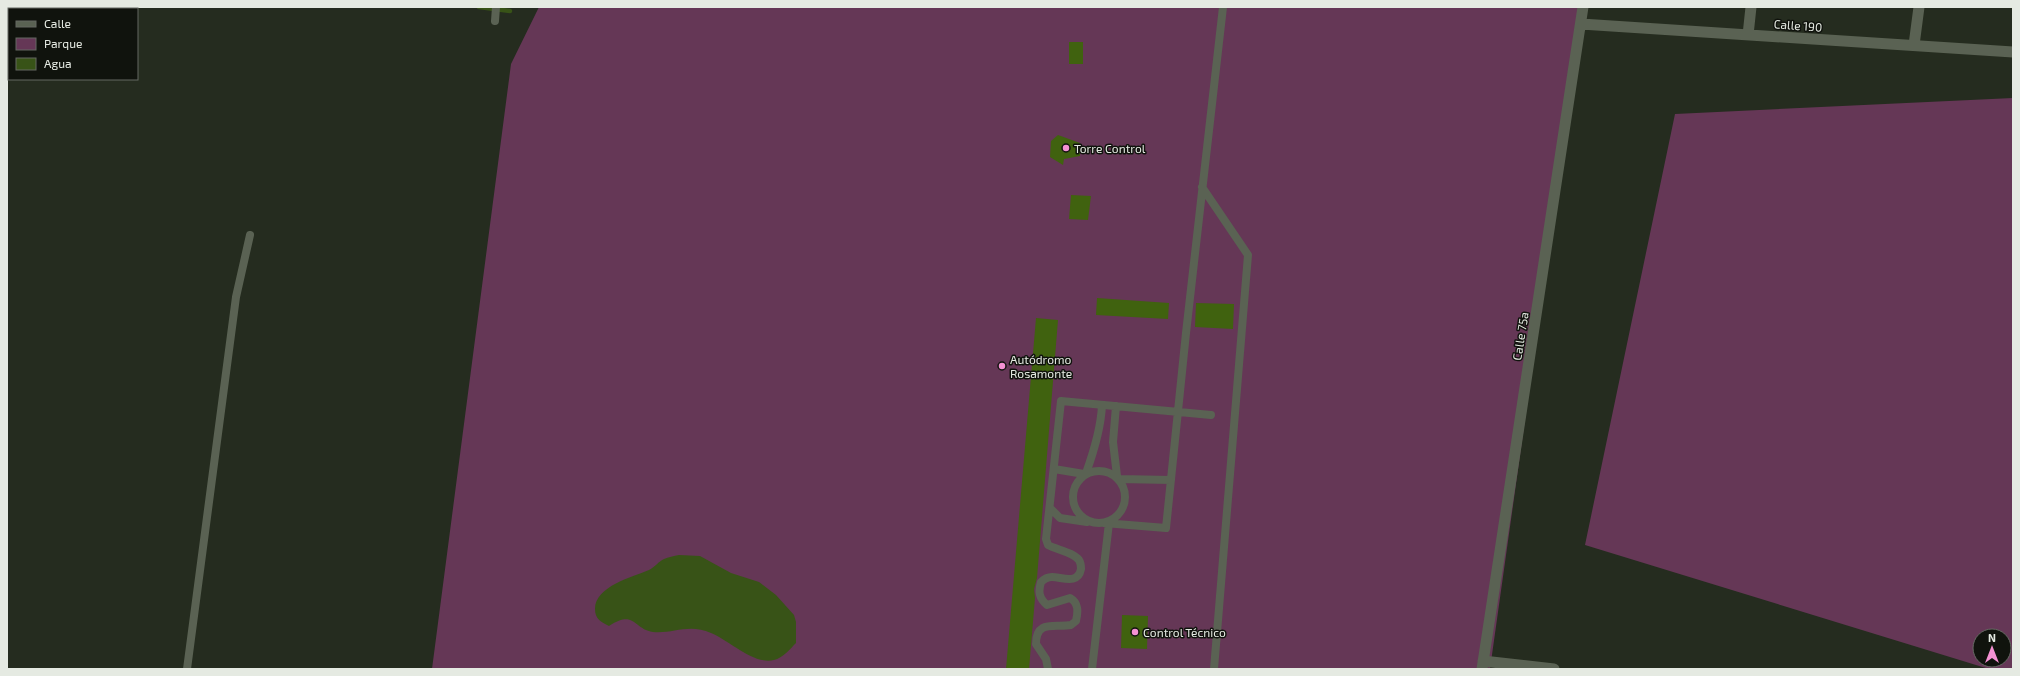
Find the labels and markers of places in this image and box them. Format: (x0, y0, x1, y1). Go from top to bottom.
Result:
place label: Torre Control (1074, 141, 1146, 155)
marker: Torre Control (1061, 143, 1071, 153)
place label: Autódromo Rosamonte (1010, 352, 1072, 380)
marker: Autódromo Rosamonte (997, 361, 1007, 371)
place label: Control Técnico (1143, 625, 1226, 639)
marker: Control Técnico (1130, 627, 1140, 637)

